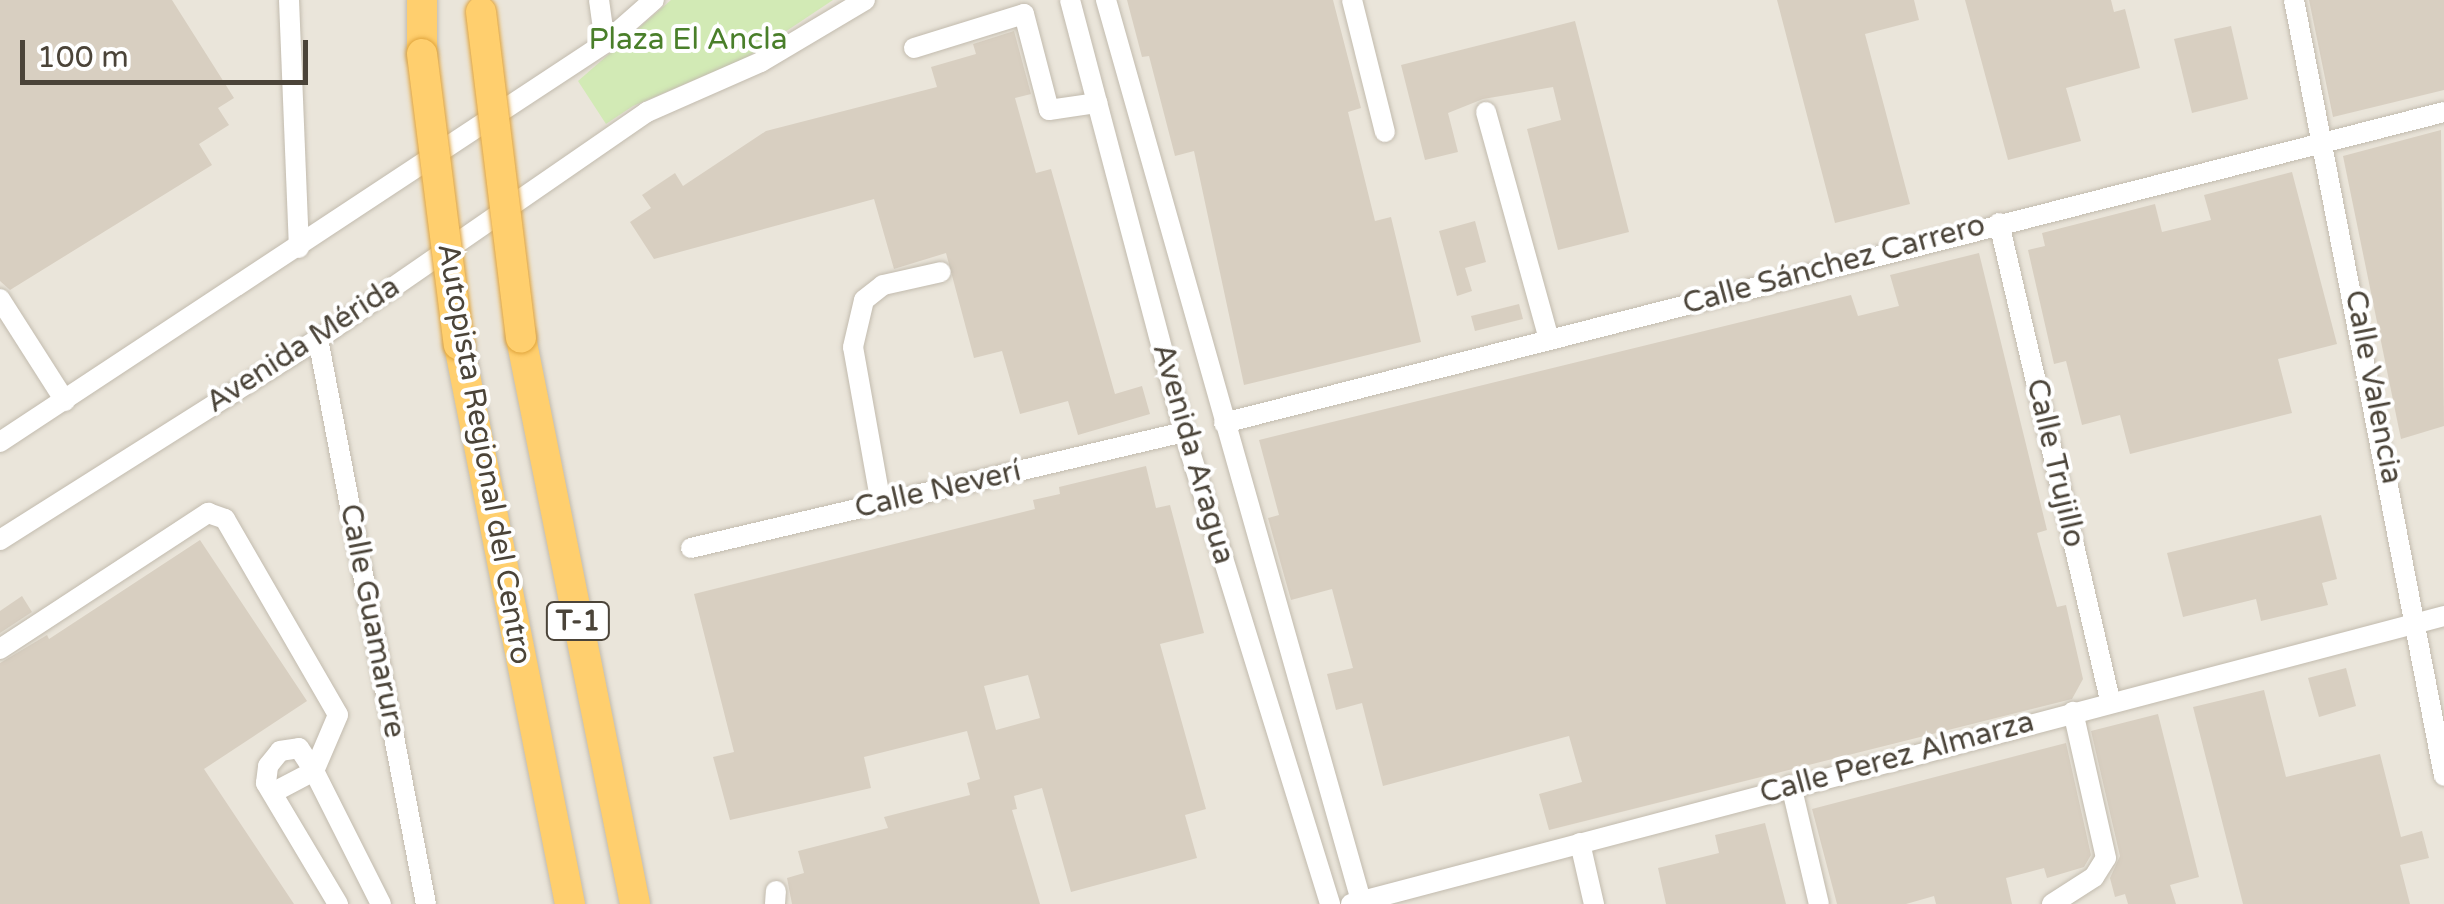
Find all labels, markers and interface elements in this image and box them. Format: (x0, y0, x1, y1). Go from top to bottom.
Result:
scale bar (25, 20, 312, 82)
park label: Plaza El Ancla (588, 22, 788, 58)
text: 100 m (37, 39, 129, 76)
street label: Calle Sánchez Carrero (1679, 207, 1989, 323)
street label: Autopista Regional del Centro (429, 241, 539, 667)
street label: Avenida Mérida (199, 269, 407, 421)
street label: Calle Valencia (2337, 287, 2409, 487)
street label: Avenida Aragua (1144, 339, 1242, 569)
street label: Calle Trujillo (2018, 375, 2092, 551)
street label: Calle Neverí (851, 453, 1025, 527)
street label: Calle Guamarure (332, 501, 412, 741)
road number: T-1 (546, 598, 610, 644)
street label: Calle Perez Almarza (1756, 704, 2038, 812)

